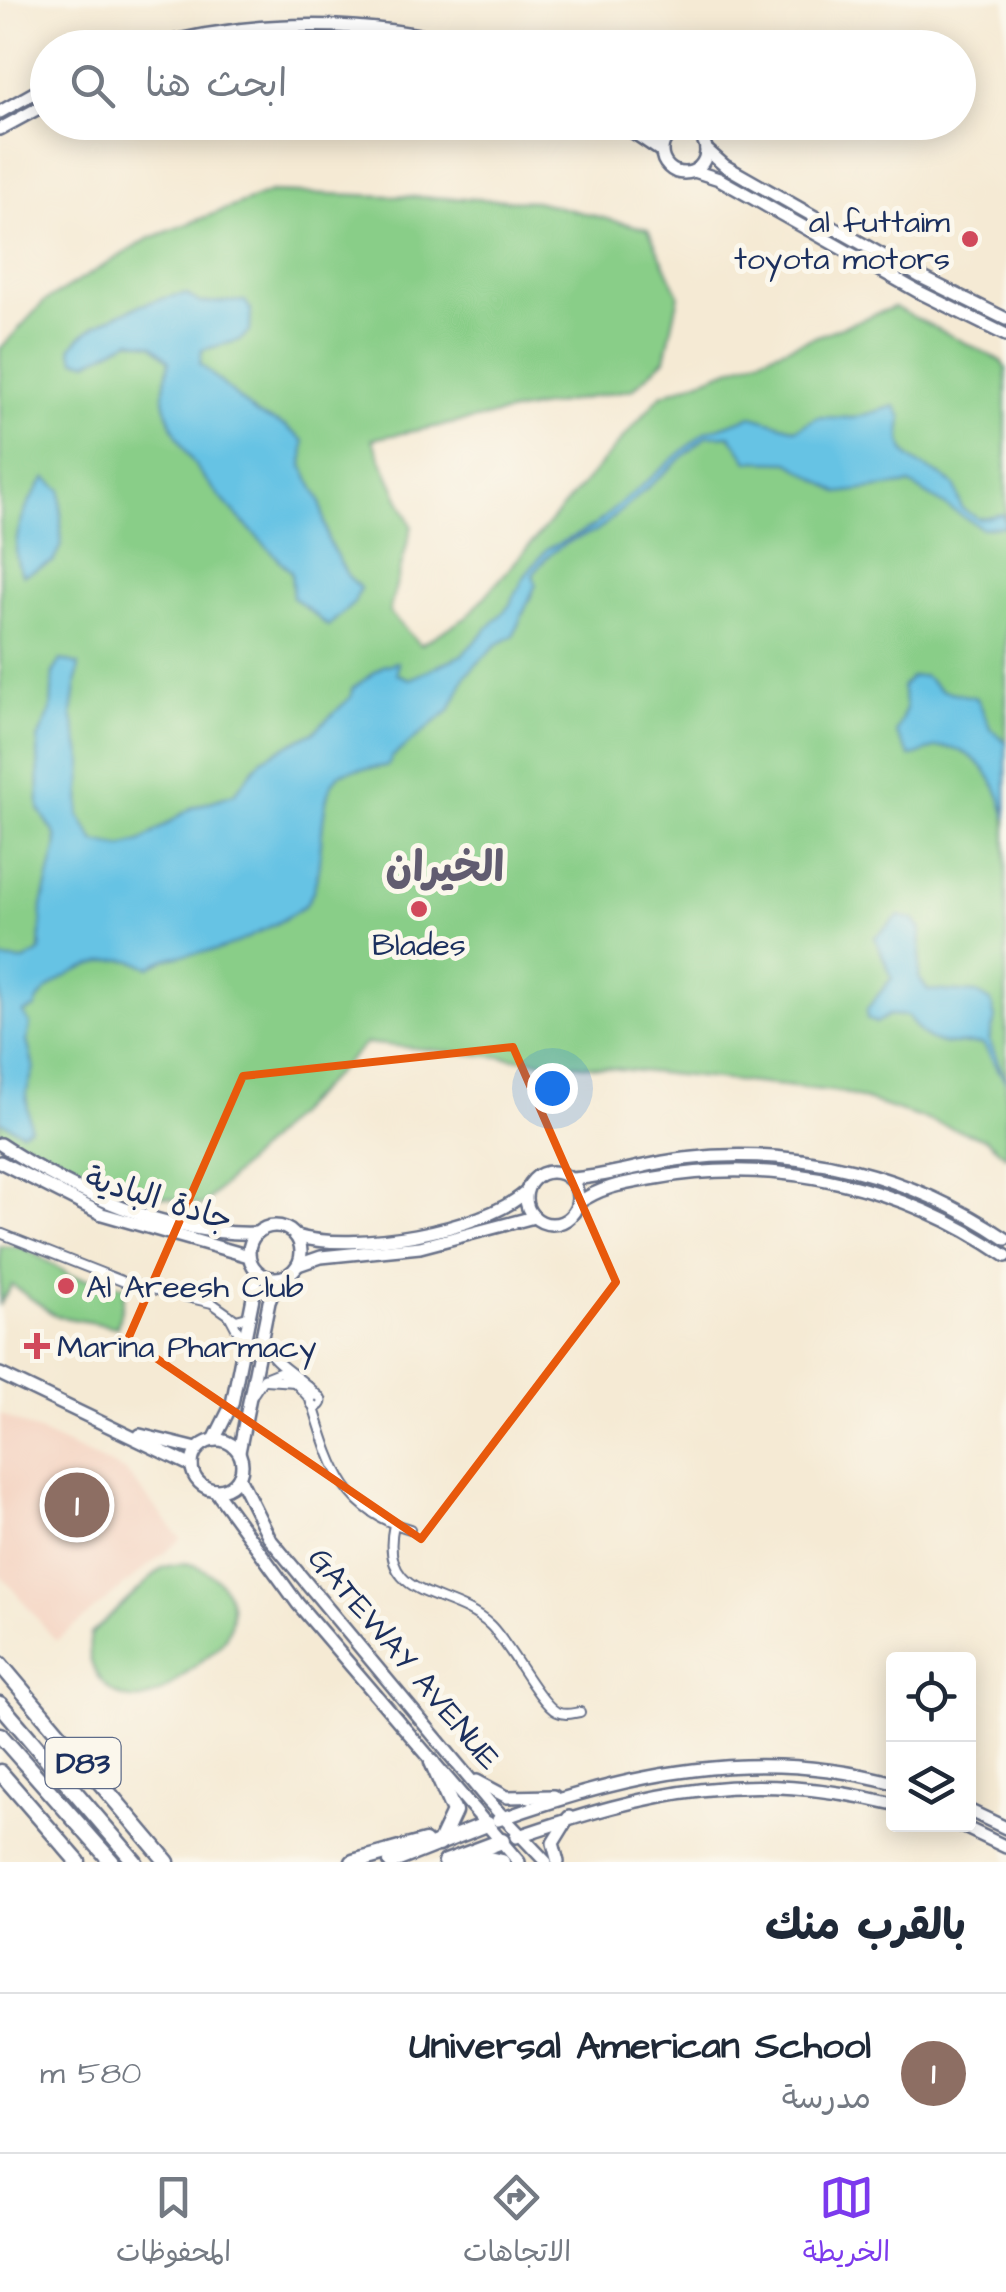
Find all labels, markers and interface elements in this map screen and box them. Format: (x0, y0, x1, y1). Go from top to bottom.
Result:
search box (30, 30, 976, 140)
icon: search (65, 58, 120, 113)
text: ابحث هنا (145, 59, 287, 111)
place label: al futtaim toyota motors (734, 200, 950, 282)
marker: al futtaim toyota motors (959, 228, 981, 250)
district label: الخيران (386, 840, 504, 898)
marker: Blades (408, 898, 430, 920)
place label: Blades (372, 923, 466, 968)
your location (527, 1063, 578, 1114)
street label: جادة البادية (79, 1156, 238, 1243)
place label: Al Areesh Club (86, 1265, 304, 1310)
marker: Al Areesh Club (55, 1275, 77, 1297)
place label: Marina Pharmacy (57, 1325, 317, 1370)
marker: Marina Pharmacy (26, 1335, 48, 1357)
pin: 1 (44, 1468, 110, 1542)
street label: GATEWAY AVENUE (297, 1538, 511, 1780)
map controls (886, 1652, 976, 1832)
button: locate (886, 1652, 976, 1742)
road number: D83 (46, 1738, 120, 1788)
button: layers (886, 1742, 976, 1832)
text: بالقرب منك (765, 1898, 966, 1956)
text: Universal American School (409, 2021, 871, 2073)
text: 580 m (40, 2051, 141, 2096)
text: 1 (931, 2051, 936, 2096)
text: مدرسة (782, 2076, 871, 2121)
tab: المحفوظات (116, 2170, 231, 2276)
tab: الاتجاهات (463, 2170, 571, 2276)
tab: الخريطة (803, 2170, 890, 2276)

